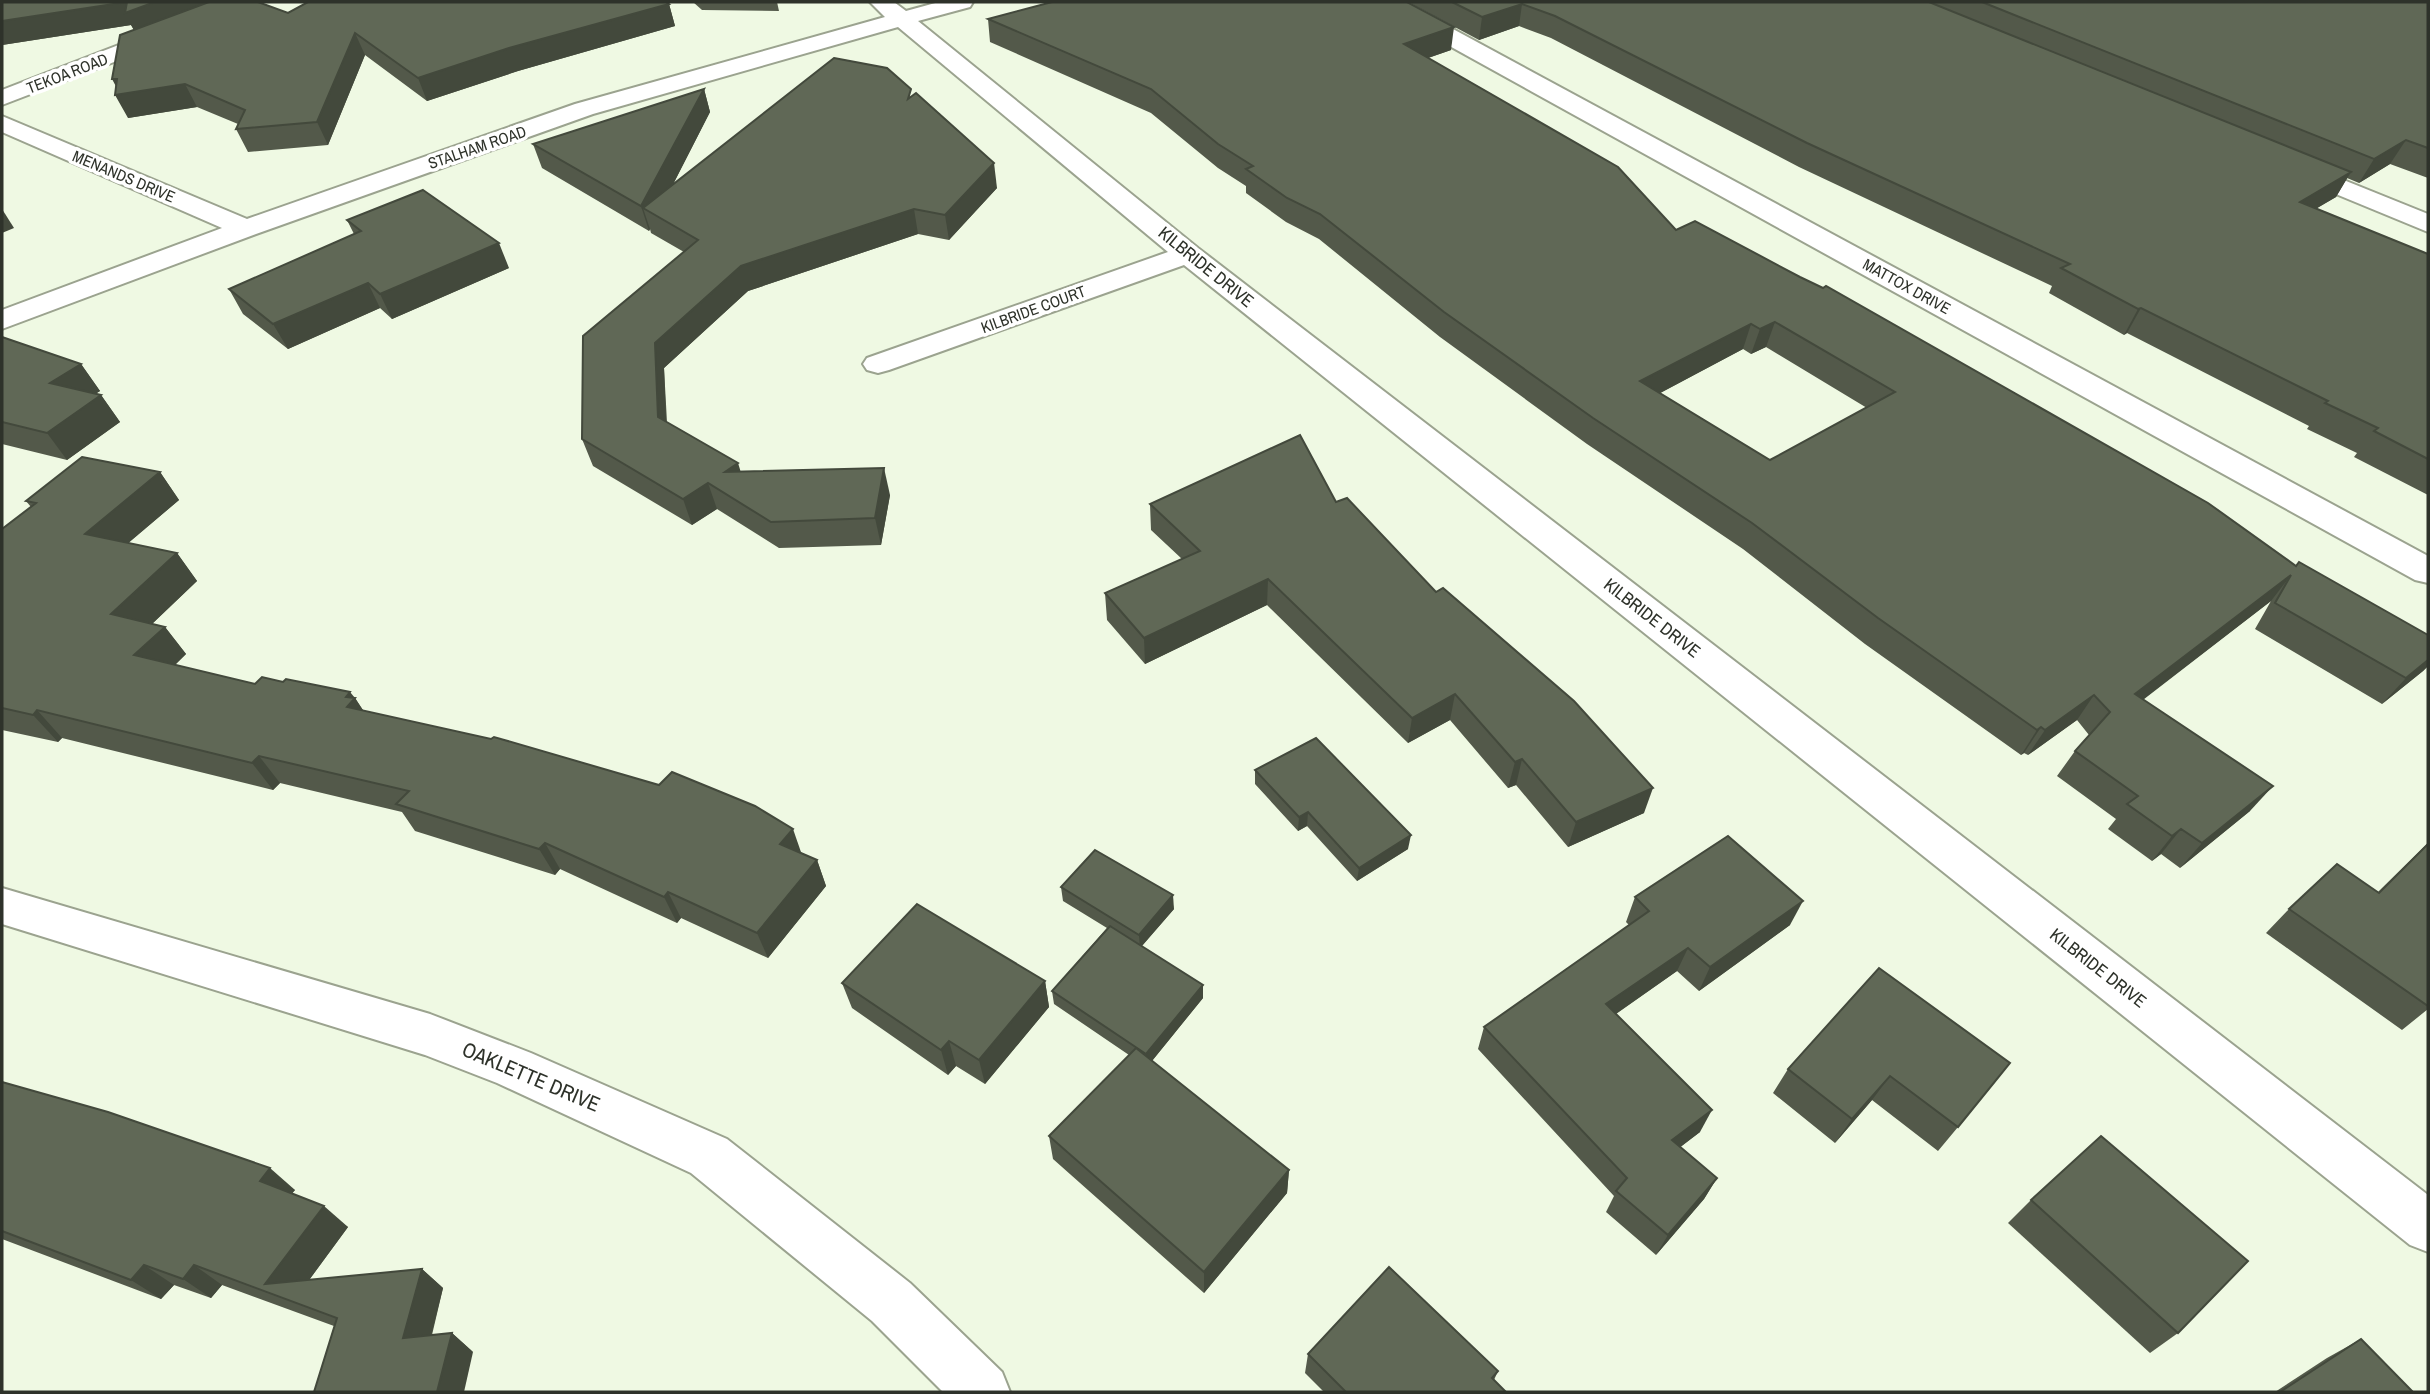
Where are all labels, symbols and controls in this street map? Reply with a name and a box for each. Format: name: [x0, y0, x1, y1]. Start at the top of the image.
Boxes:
street label: TEKOA ROAD: [23, 47, 111, 99]
street label: STALHAM ROAD: [425, 120, 529, 174]
street label: MENANDS DRIVE: [69, 145, 179, 207]
street label: KILBRIDE DRIVE: [1153, 220, 1259, 313]
street label: MATTOX DRIVE: [1859, 253, 1955, 319]
street label: KILBRIDE COURT: [978, 280, 1088, 338]
street label: KILBRIDE DRIVE: [1599, 572, 1706, 663]
street label: KILBRIDE DRIVE: [2045, 922, 2152, 1013]
street label: OAKLETTE DRIVE: [458, 1034, 605, 1119]

